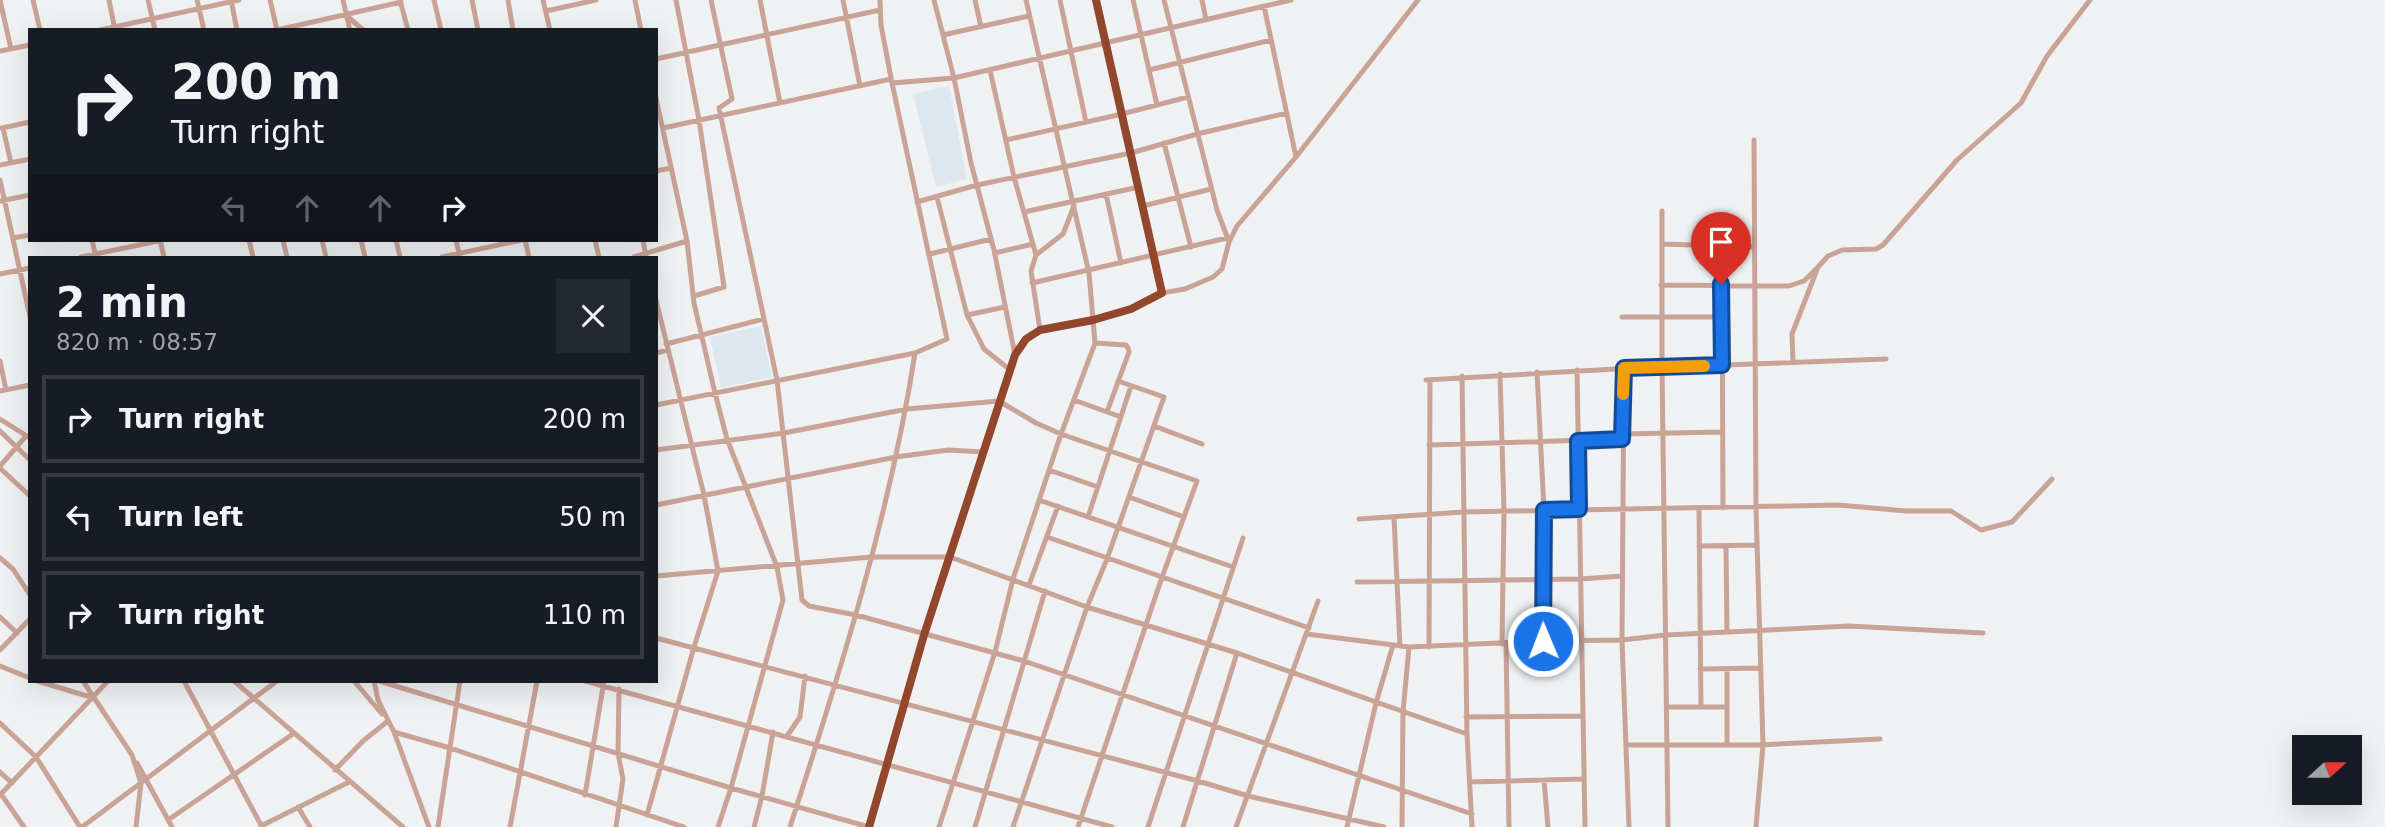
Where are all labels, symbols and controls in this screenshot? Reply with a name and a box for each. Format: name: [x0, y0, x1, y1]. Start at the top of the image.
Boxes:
text: 200 m: [171, 54, 341, 111]
icon: right: [56, 56, 147, 147]
text: Turn right: [171, 113, 324, 151]
icon: left: [215, 189, 253, 227]
icon: ahead: [288, 189, 326, 227]
icon: ahead: [361, 189, 399, 227]
icon: right: [434, 189, 472, 227]
pin: [1691, 212, 1751, 284]
icon: arrive: [1702, 223, 1740, 261]
text: 2 min: [56, 278, 188, 327]
button: close: [556, 279, 630, 353]
text: 820 m · 08:57: [56, 329, 218, 355]
icon: right: [60, 400, 98, 438]
text: Turn right: [119, 404, 264, 434]
text: 200 m: [543, 404, 626, 434]
icon: left: [60, 498, 98, 536]
text: Turn left: [119, 502, 243, 532]
text: 50 m: [559, 502, 626, 532]
icon: right: [60, 596, 98, 634]
text: Turn right: [119, 600, 264, 630]
text: 110 m: [543, 600, 626, 630]
position arrow: [1506, 604, 1580, 678]
north arrow: [2292, 735, 2362, 805]
map controls: [2292, 735, 2362, 805]

